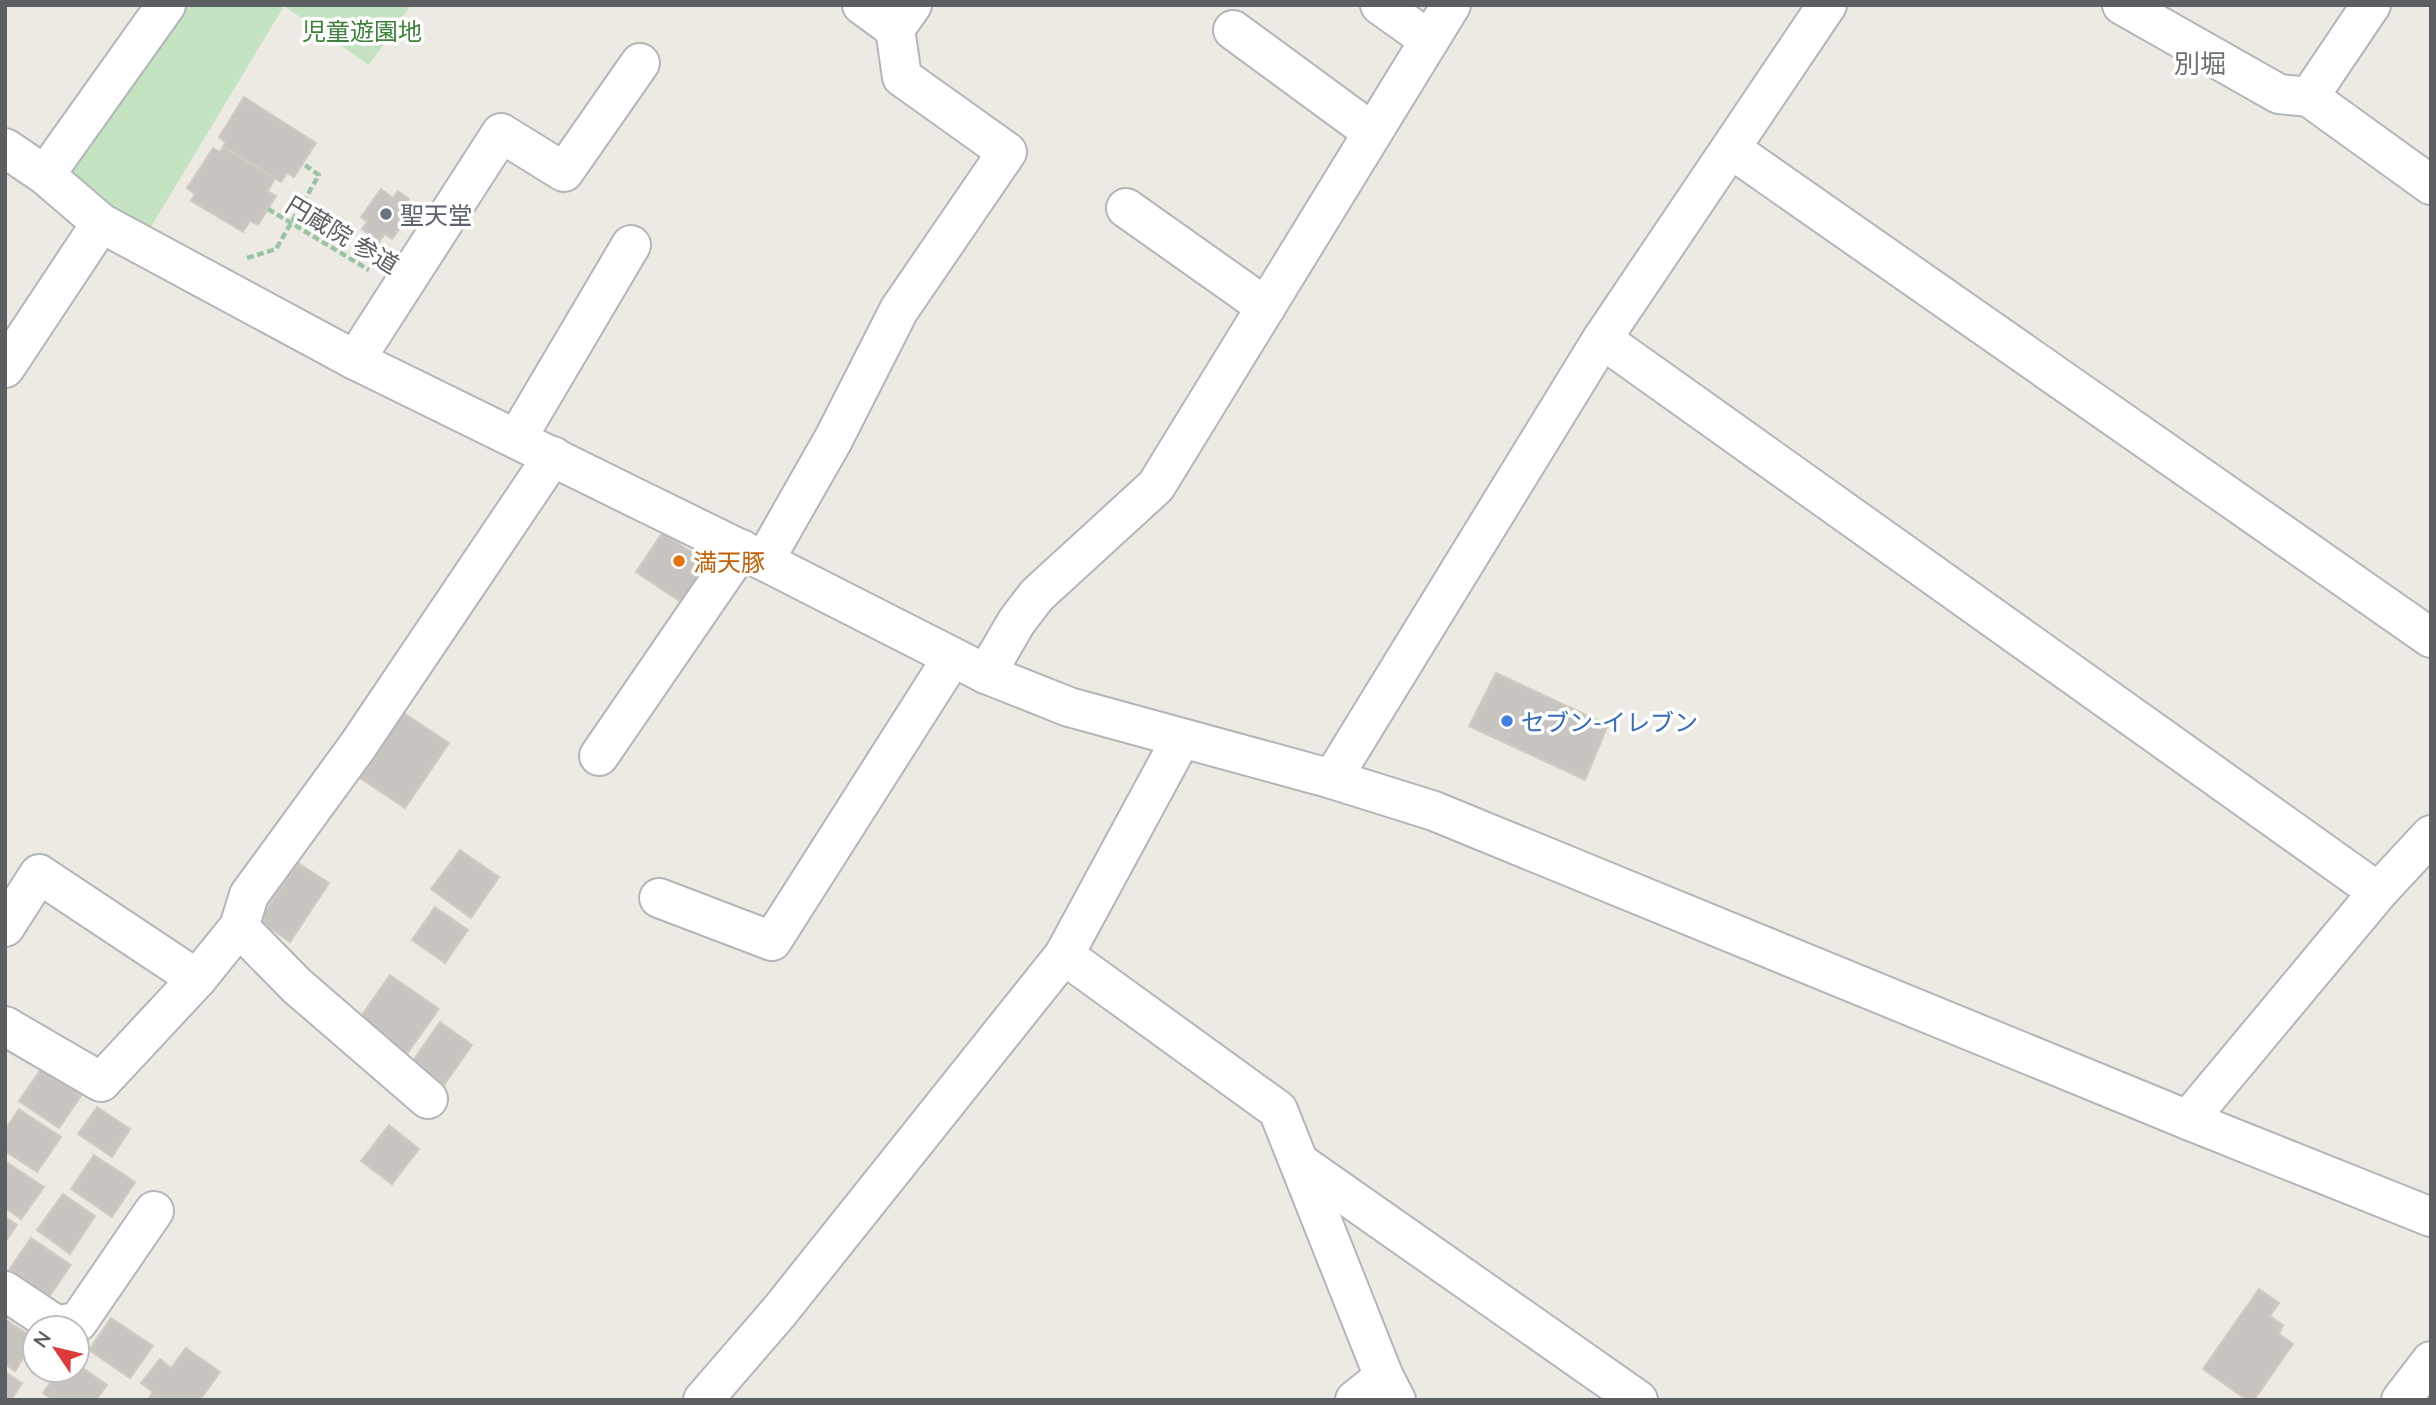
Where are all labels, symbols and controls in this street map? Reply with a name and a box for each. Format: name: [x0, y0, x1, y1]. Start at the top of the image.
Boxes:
park label: 児童遊園地: [302, 16, 422, 45]
district label: 別堀: [2174, 47, 2226, 79]
street label: 円蔵院 参道: [281, 189, 405, 279]
place label: 聖天堂: [400, 200, 472, 229]
marker: 聖天堂: [378, 206, 394, 222]
place label: 満天豚: [693, 547, 765, 576]
marker: 満天豚: [671, 553, 687, 569]
place label: セブン-イレブン: [1521, 707, 1698, 736]
marker: セブン-イレブン: [1499, 713, 1515, 729]
north arrow: [21, 1314, 91, 1384]
text: N: [28, 1326, 55, 1352]

